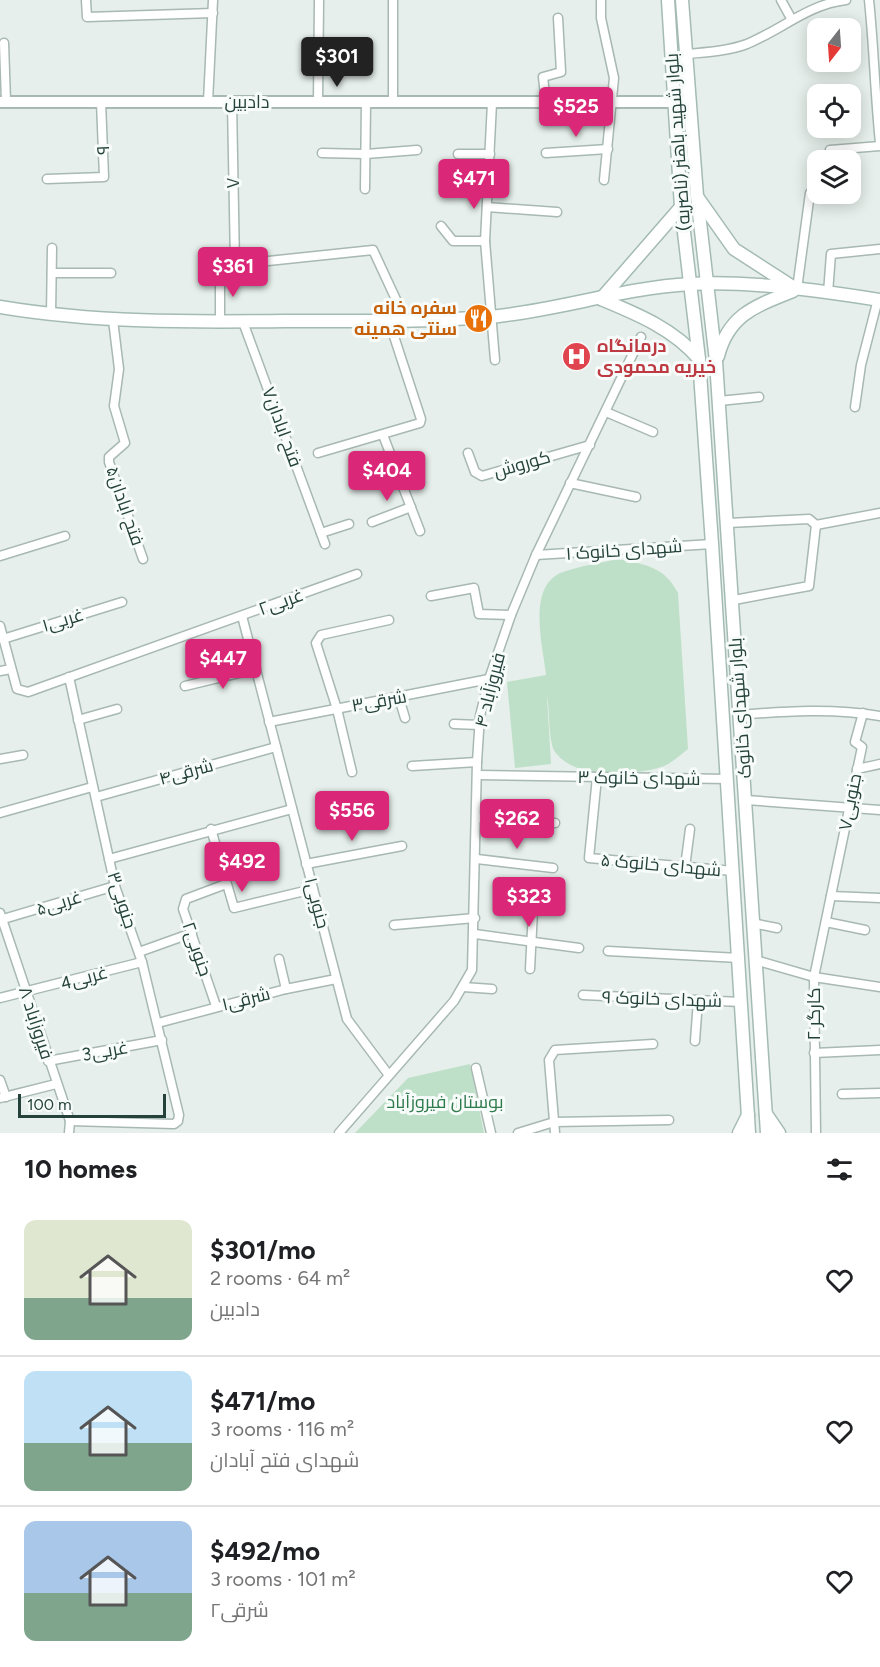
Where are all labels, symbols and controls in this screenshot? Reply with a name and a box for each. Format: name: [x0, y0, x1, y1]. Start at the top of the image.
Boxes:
north arrow: [807, 18, 861, 72]
map controls: [807, 18, 861, 204]
pin: $301: [301, 37, 373, 88]
text: $301: [315, 44, 359, 68]
street label: بلوار شهید باهنر (ناصریه): [661, 52, 695, 232]
button: locate: [807, 84, 861, 138]
pin: $525: [540, 87, 612, 138]
street label: دادبین: [225, 91, 269, 113]
text: $525: [553, 94, 599, 118]
street label: ۹: [92, 145, 114, 155]
button: layers: [807, 150, 861, 204]
pin: $471: [438, 159, 510, 210]
text: $471: [452, 166, 496, 190]
street label: ۷: [222, 177, 244, 189]
pin: $361: [197, 247, 269, 298]
text: $361: [212, 254, 254, 278]
place label: سفره خانه سنتی همینه: [354, 297, 457, 340]
restaurant icon: سفره خانه سنتی همینه: [462, 302, 494, 334]
place label: درمانگاه خیریه محمودی: [597, 335, 716, 378]
hospital icon: درمانگاه خیریه محمودی: [560, 340, 592, 372]
street label: فتح ابادان۷: [256, 384, 307, 470]
street label: کوروش: [491, 445, 553, 483]
pin: $404: [351, 451, 423, 502]
text: $404: [362, 458, 412, 482]
street label: فتح ابادان۵: [100, 464, 149, 549]
street label: شهدای خانوک ۱: [565, 535, 683, 565]
street label: غربی۲: [255, 584, 307, 620]
street label: غربی۱: [40, 603, 86, 637]
street label: بلوار شهدای خانوک: [724, 637, 756, 779]
pin: $447: [187, 639, 259, 690]
text: $447: [199, 646, 247, 670]
street label: فیروزآباد ۴: [470, 650, 510, 730]
street label: شرقی۳: [350, 685, 408, 717]
street label: شرقی۴: [156, 754, 216, 790]
street label: شهدای خانوک ۳: [577, 766, 701, 790]
street label: جنوبی۷: [834, 772, 866, 832]
pin: $556: [316, 791, 388, 842]
text: $556: [329, 798, 375, 822]
pin: $262: [481, 799, 553, 850]
text: $262: [494, 806, 540, 830]
pin: $492: [206, 842, 278, 893]
text: $492: [219, 849, 265, 873]
street label: شهدای خانوک ۵: [600, 849, 722, 881]
street label: جنوبی۳: [102, 869, 142, 931]
street label: جنوبی۱: [300, 875, 334, 931]
pin: $323: [493, 877, 565, 928]
text: $323: [507, 884, 551, 908]
street label: غربی۵: [33, 886, 85, 920]
street label: جنوبی۲: [177, 919, 217, 979]
street label: غربی4: [58, 961, 110, 995]
street label: شرقی۱: [220, 982, 272, 1016]
street label: فیروزآباد ۸: [14, 984, 58, 1062]
street label: شهدای خانوک ۹: [602, 986, 722, 1012]
street label: کارگر ۲: [803, 988, 825, 1040]
street label: غربی3: [80, 1036, 130, 1066]
scale bar: [18, 1091, 166, 1118]
park label: بوستان فیروزآباد: [387, 1091, 503, 1113]
text: 100 m: [27, 1095, 72, 1114]
text: 10 homes: [24, 1153, 137, 1185]
icon: filters: [823, 1153, 856, 1186]
text: $301/mo: [210, 1234, 316, 1266]
icon: home: [72, 1244, 144, 1316]
icon: heart: [823, 1264, 856, 1297]
text: 2 rooms · 64 m²: [210, 1266, 350, 1290]
text: دادبین: [210, 1297, 260, 1321]
text: $471/mo: [210, 1385, 315, 1417]
icon: home: [72, 1395, 144, 1467]
icon: heart: [823, 1415, 856, 1448]
text: 3 rooms · 116 m²: [210, 1417, 354, 1441]
text: شهدای فتح آبادان: [210, 1448, 359, 1472]
text: $492/mo: [210, 1535, 320, 1567]
icon: home: [72, 1545, 144, 1617]
icon: heart: [823, 1565, 856, 1598]
text: 3 rooms · 101 m²: [210, 1567, 356, 1591]
text: شرقی۲: [210, 1598, 269, 1622]

